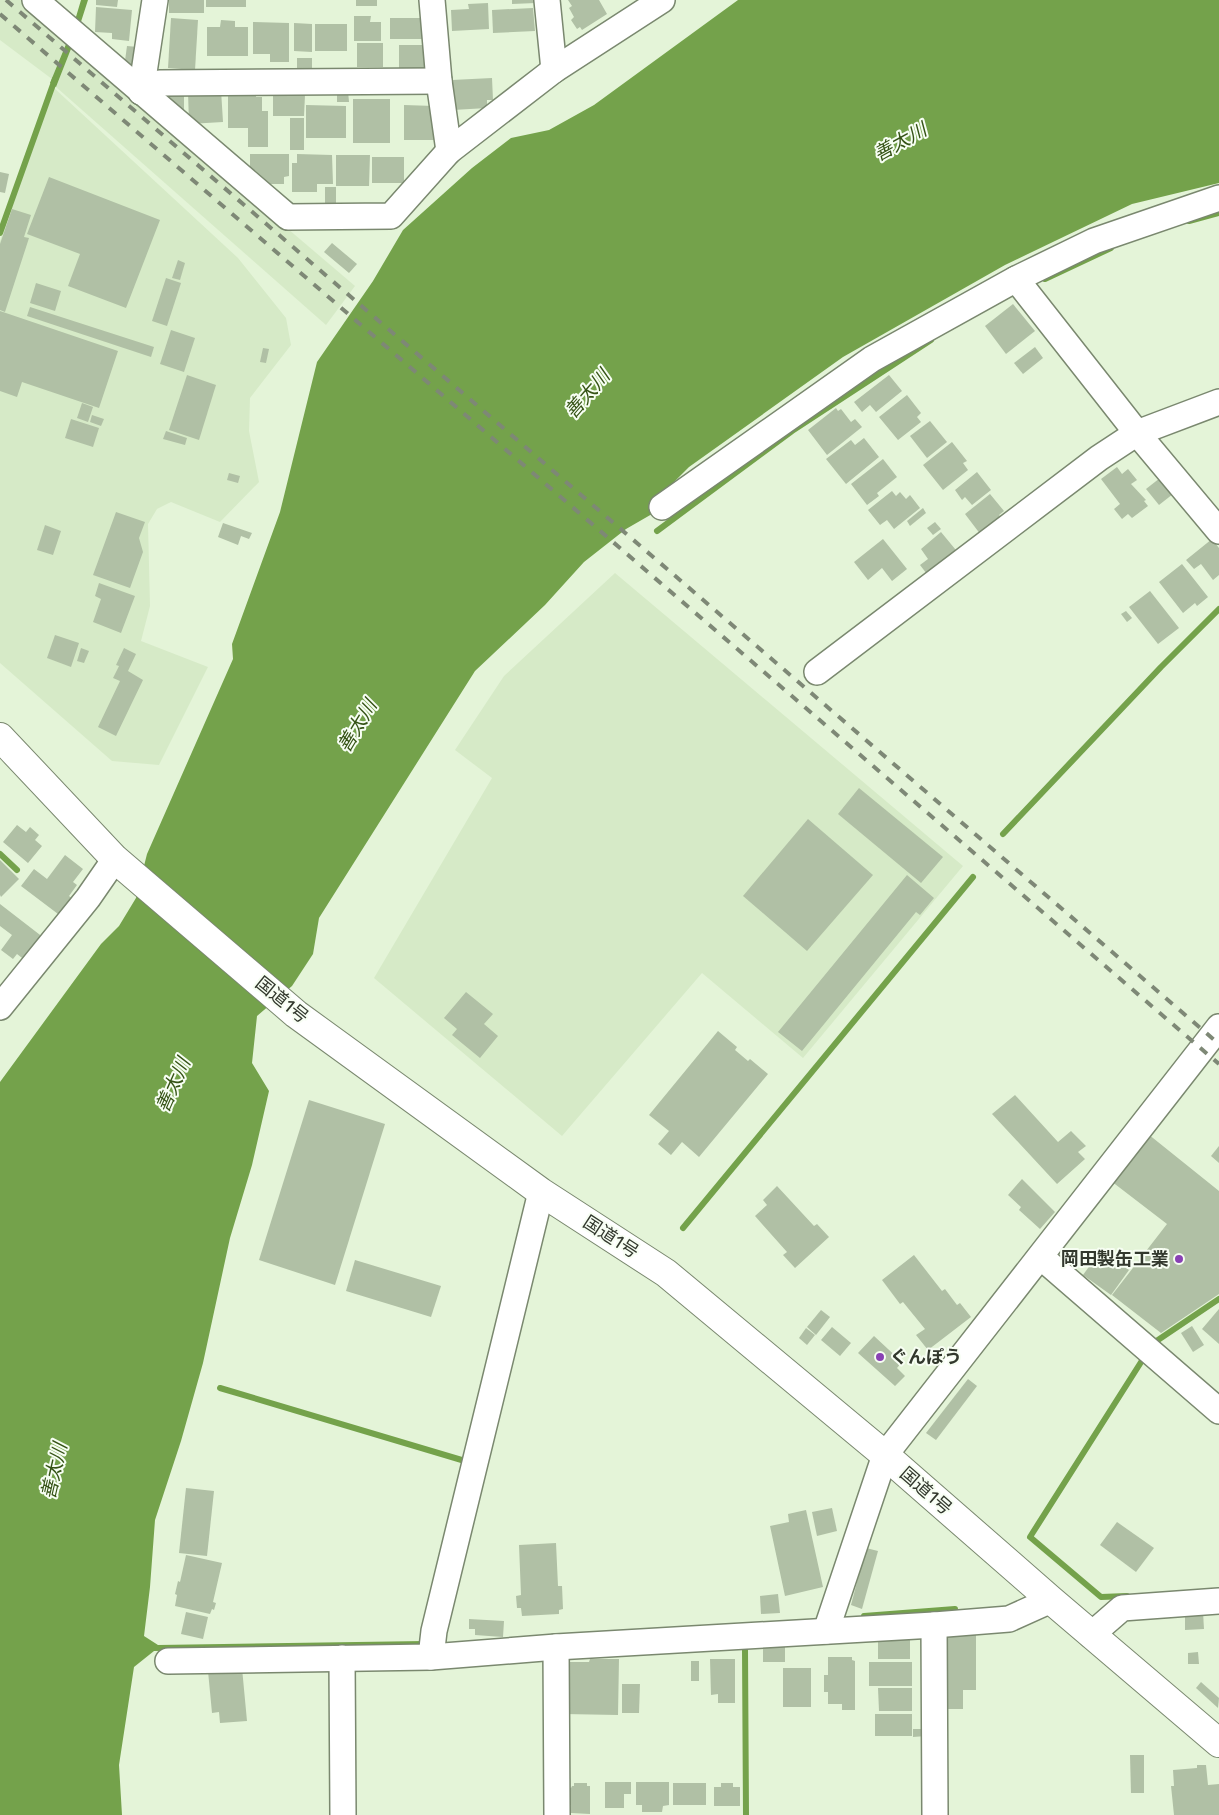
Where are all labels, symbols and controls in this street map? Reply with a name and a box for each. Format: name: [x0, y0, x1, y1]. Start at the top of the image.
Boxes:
water label: 善太川: [869, 117, 932, 166]
water label: 善太川: [560, 363, 616, 423]
water label: 善太川: [332, 694, 383, 756]
street label: 国道1号: [251, 972, 313, 1028]
water label: 善太川: [151, 1052, 196, 1116]
street label: 国道1号: [579, 1211, 643, 1263]
place label: 岡田製缶工業: [1061, 1248, 1169, 1270]
marker: 岡田製缶工業: [1173, 1253, 1185, 1265]
place label: ぐんぽう: [890, 1346, 962, 1368]
marker: ぐんぽう: [874, 1351, 886, 1363]
water label: 善太川: [36, 1439, 72, 1501]
street label: 国道1号: [895, 1462, 957, 1520]

